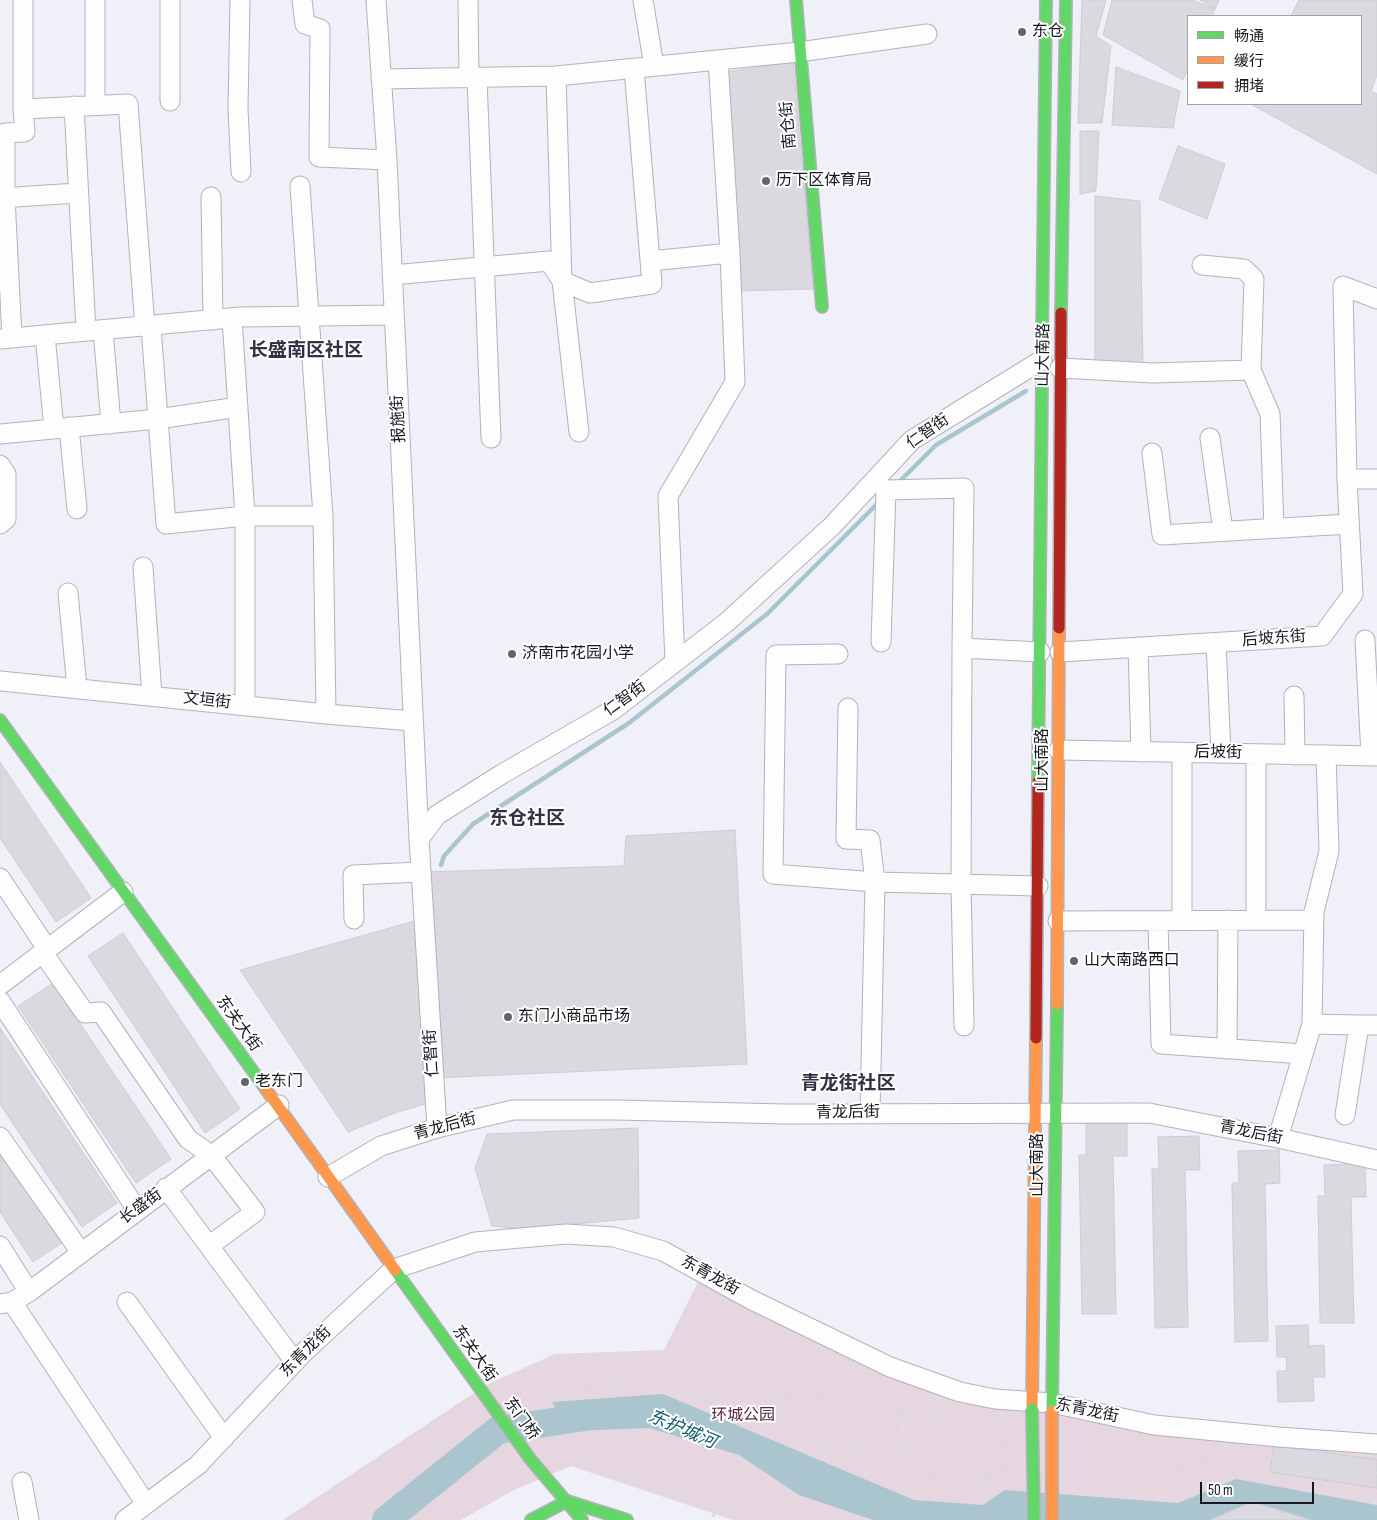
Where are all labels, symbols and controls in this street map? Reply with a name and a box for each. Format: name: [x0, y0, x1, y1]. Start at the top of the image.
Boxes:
legend: [1187, 15, 1362, 105]
place label: 东仓: [1032, 22, 1064, 42]
marker: 东仓: [1016, 26, 1028, 38]
text: 畅通: [1234, 27, 1264, 46]
text: 缓行: [1234, 52, 1264, 71]
text: 拥堵: [1234, 77, 1264, 96]
street label: 南仓街: [777, 100, 801, 150]
place label: 历下区体育局: [776, 171, 872, 191]
marker: 历下区体育局: [760, 175, 772, 187]
street label: 山大南路: [1034, 323, 1054, 387]
district label: 长盛南区社区: [249, 340, 363, 362]
street label: 报施街: [388, 395, 410, 443]
street label: 仁智街: [903, 410, 953, 454]
street label: 后坡东街: [1241, 627, 1307, 651]
place label: 济南市花园小学: [522, 644, 634, 664]
marker: 济南市花园小学: [506, 648, 518, 660]
street label: 仁智街: [600, 677, 650, 721]
street label: 文垣街: [182, 689, 232, 713]
street label: 山大南路: [1033, 728, 1053, 792]
street label: 后坡街: [1194, 743, 1242, 763]
district label: 东仓社区: [489, 808, 565, 830]
place label: 山大南路西口: [1084, 951, 1180, 971]
marker: 山大南路西口: [1068, 955, 1080, 967]
street label: 东关大街: [211, 992, 265, 1056]
place label: 东门小商品市场: [518, 1007, 630, 1027]
marker: 东门小商品市场: [502, 1011, 514, 1023]
street label: 仁智街: [421, 1028, 443, 1078]
place label: 老东门: [255, 1072, 303, 1092]
district label: 青龙街社区: [801, 1073, 895, 1095]
marker: 老东门: [239, 1076, 251, 1088]
street label: 青龙后街: [816, 1103, 880, 1123]
street label: 青龙后街: [412, 1109, 478, 1145]
street label: 青龙后街: [1218, 1117, 1284, 1149]
street label: 山大南路: [1028, 1133, 1048, 1197]
street label: 长盛街: [116, 1185, 166, 1229]
street label: 东青龙街: [677, 1252, 743, 1300]
street label: 东关大街: [448, 1322, 500, 1386]
street label: 东青龙街: [277, 1323, 335, 1381]
street label: 东门桥: [499, 1394, 543, 1444]
street label: 东青龙街: [1054, 1395, 1120, 1427]
water label: 东护城河: [645, 1406, 719, 1454]
park label: 环城公园: [711, 1406, 775, 1426]
scale bar: [1202, 1472, 1316, 1504]
text: 50 m: [1208, 1481, 1233, 1500]

